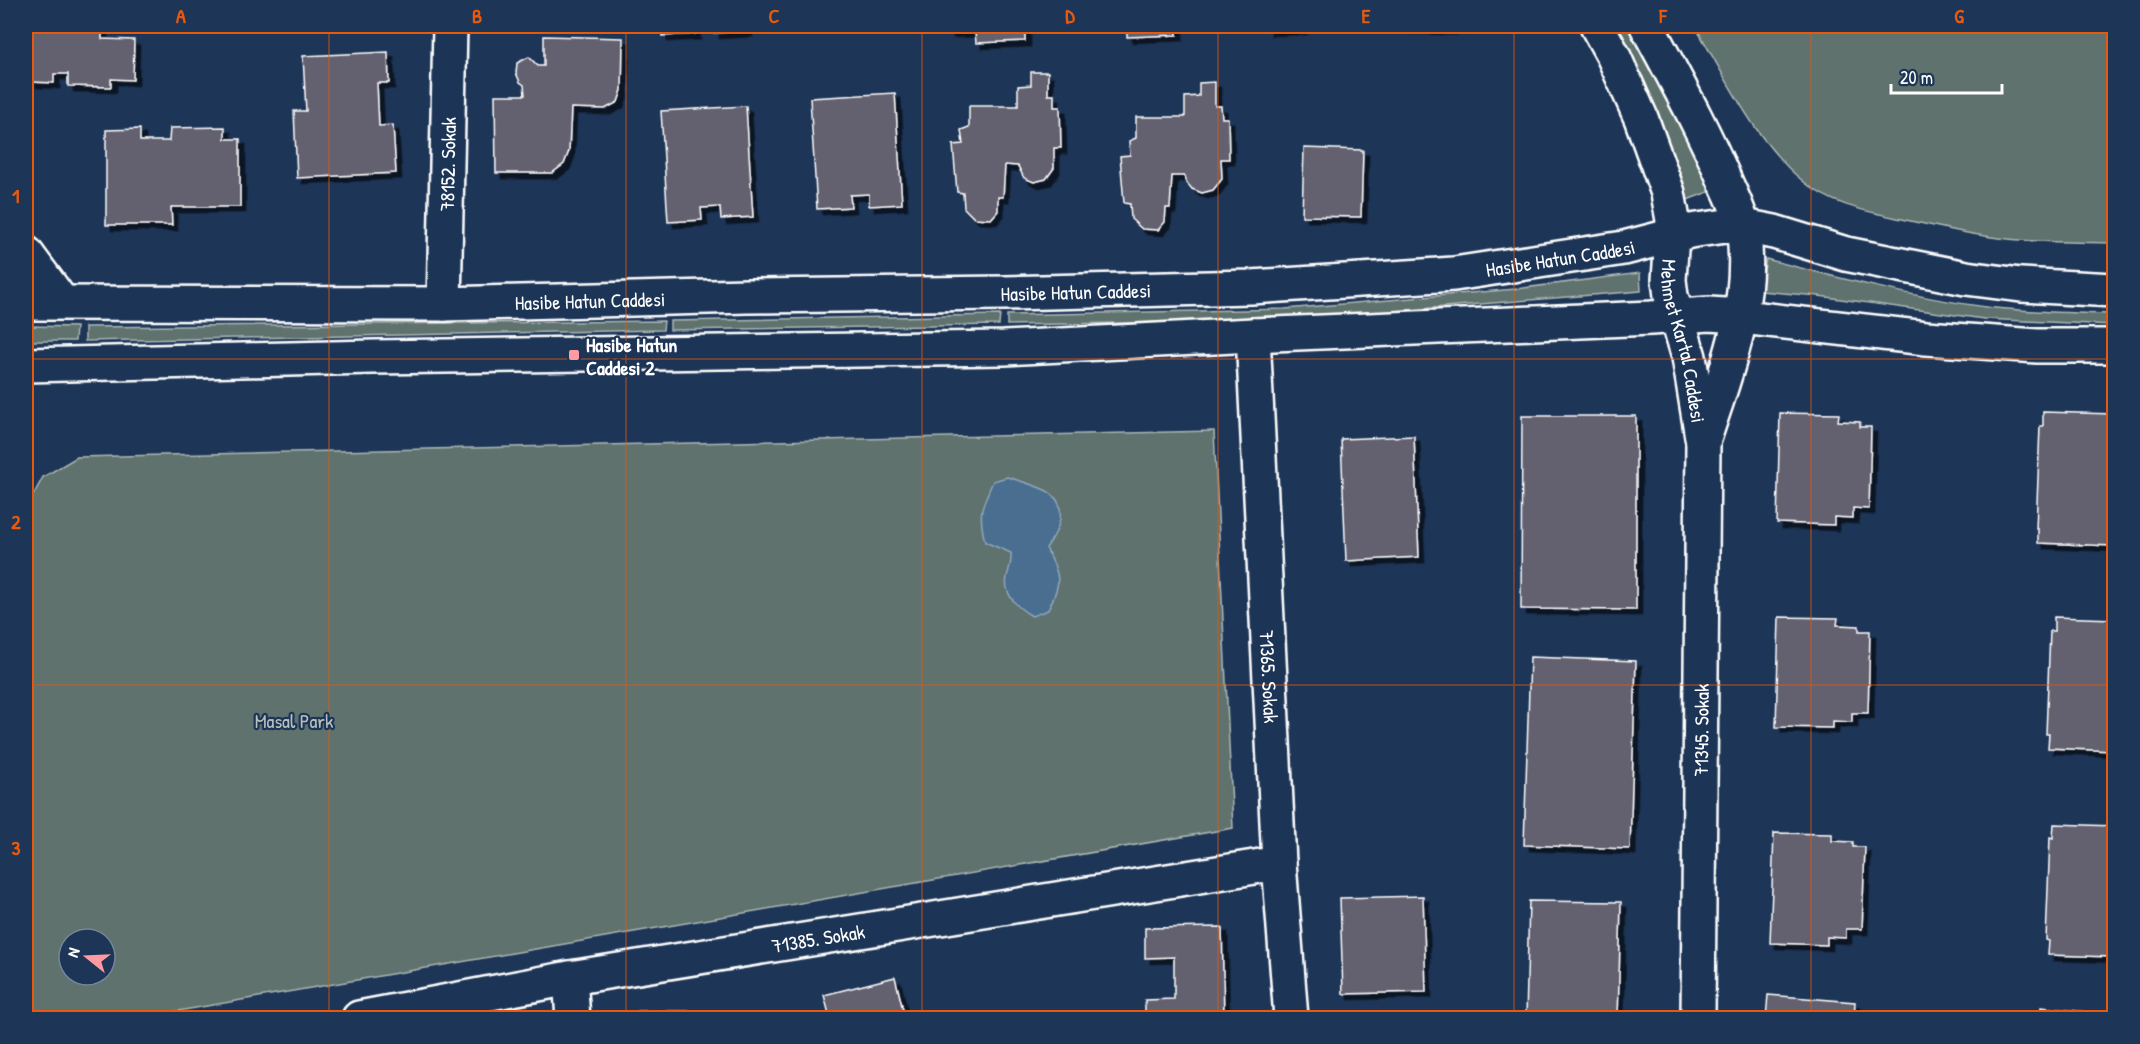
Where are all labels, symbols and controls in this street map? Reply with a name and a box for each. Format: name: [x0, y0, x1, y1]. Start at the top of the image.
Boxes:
text: A: [176, 2, 186, 29]
text: B: [472, 2, 482, 29]
text: C: [769, 2, 780, 29]
text: D: [1065, 2, 1075, 29]
text: E: [1362, 2, 1371, 29]
text: F: [1658, 2, 1668, 29]
text: G: [1954, 2, 1964, 29]
scale bar: [1891, 57, 2002, 95]
text: 20 m: [1900, 65, 1933, 90]
street label: 78152. Sokak: [433, 117, 462, 211]
text: 1: [12, 182, 20, 209]
street label: Hasibe Hatun Caddesi: [1484, 232, 1638, 282]
street label: Mehmet Kartal Caddesi: [1656, 258, 1713, 425]
street label: Hasibe Hatun Caddesi: [1000, 276, 1151, 307]
street label: Hasibe Hatun Caddesi: [514, 285, 666, 316]
place label: Hasibe Hatun Caddesi 2: [586, 331, 677, 381]
marker: Hasibe Hatun Caddesi 2: [567, 348, 581, 362]
text: 2: [11, 508, 21, 535]
street label: 71365. Sokak: [1254, 629, 1286, 724]
street label: 71345. Sokak: [1687, 684, 1714, 776]
park label: Masal Park: [255, 707, 333, 734]
text: 3: [12, 834, 21, 861]
street label: 71385. Sokak: [769, 917, 867, 959]
north arrow: [57, 927, 117, 987]
text: N: [61, 944, 85, 960]

